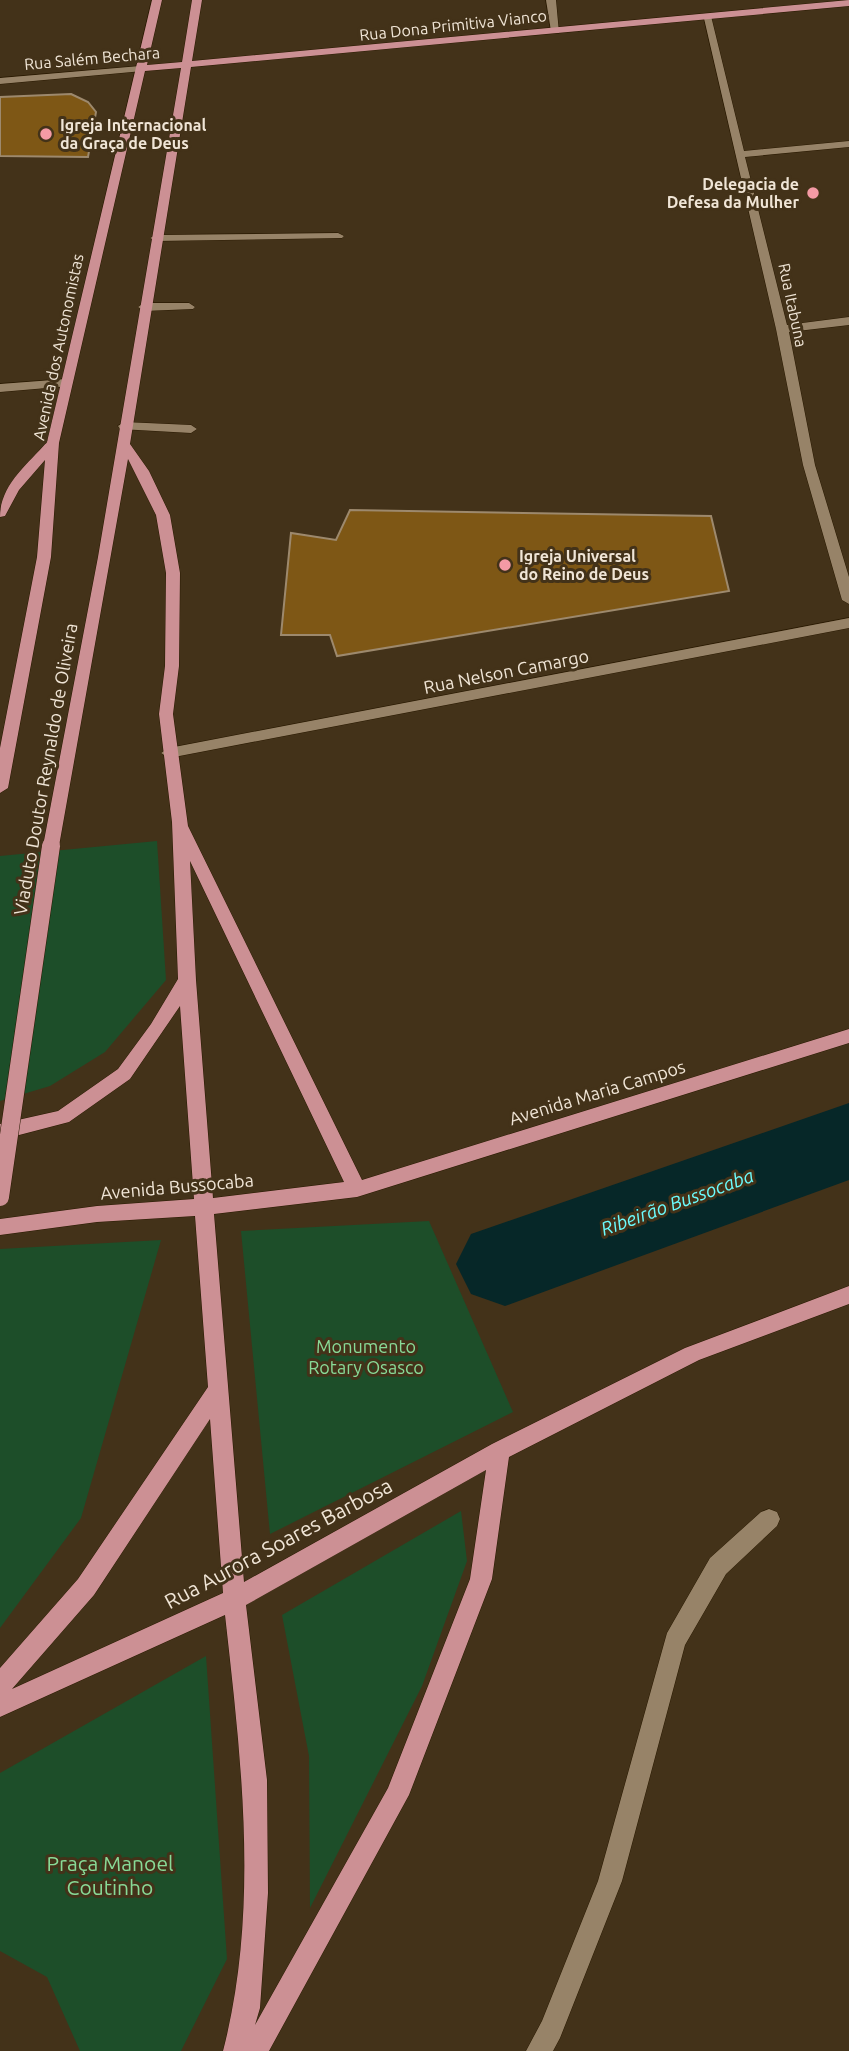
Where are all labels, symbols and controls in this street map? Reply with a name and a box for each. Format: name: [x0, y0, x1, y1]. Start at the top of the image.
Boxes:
street label: Rua Dona Primitiva Vianco: [358, 6, 548, 44]
street label: Rua Salém Bechara: [23, 43, 161, 73]
place label: Igreja Internacional da Graça de Deus: [60, 116, 206, 153]
marker: Igreja Internacional da Graça de Deus: [38, 126, 54, 142]
place label: Delegacia de Defesa da Mulher: [667, 175, 799, 211]
marker: Delegacia de Defesa da Mulher: [805, 185, 821, 201]
street label: Avenida dos Autonomistas: [29, 252, 87, 442]
street label: Rua Itabuna: [775, 261, 811, 349]
place label: Igreja Universal do Reino de Deus: [519, 547, 649, 583]
marker: Igreja Universal do Reino de Deus: [497, 557, 513, 573]
street label: Viaduto Doutor Reynaldo de Oliveira: [9, 621, 81, 917]
street label: Rua Nelson Camargo: [422, 645, 590, 697]
street label: Avenida Maria Campos: [507, 1056, 688, 1128]
water label: Ribeirão Bussocaba: [598, 1164, 756, 1240]
street label: Avenida Bussocaba: [99, 1169, 255, 1203]
park label: Monumento Rotary Osasco: [308, 1336, 424, 1377]
street label: Rua Aurora Soares Barbosa: [160, 1473, 396, 1613]
park label: Praça Manoel Coutinho: [46, 1851, 174, 1899]

